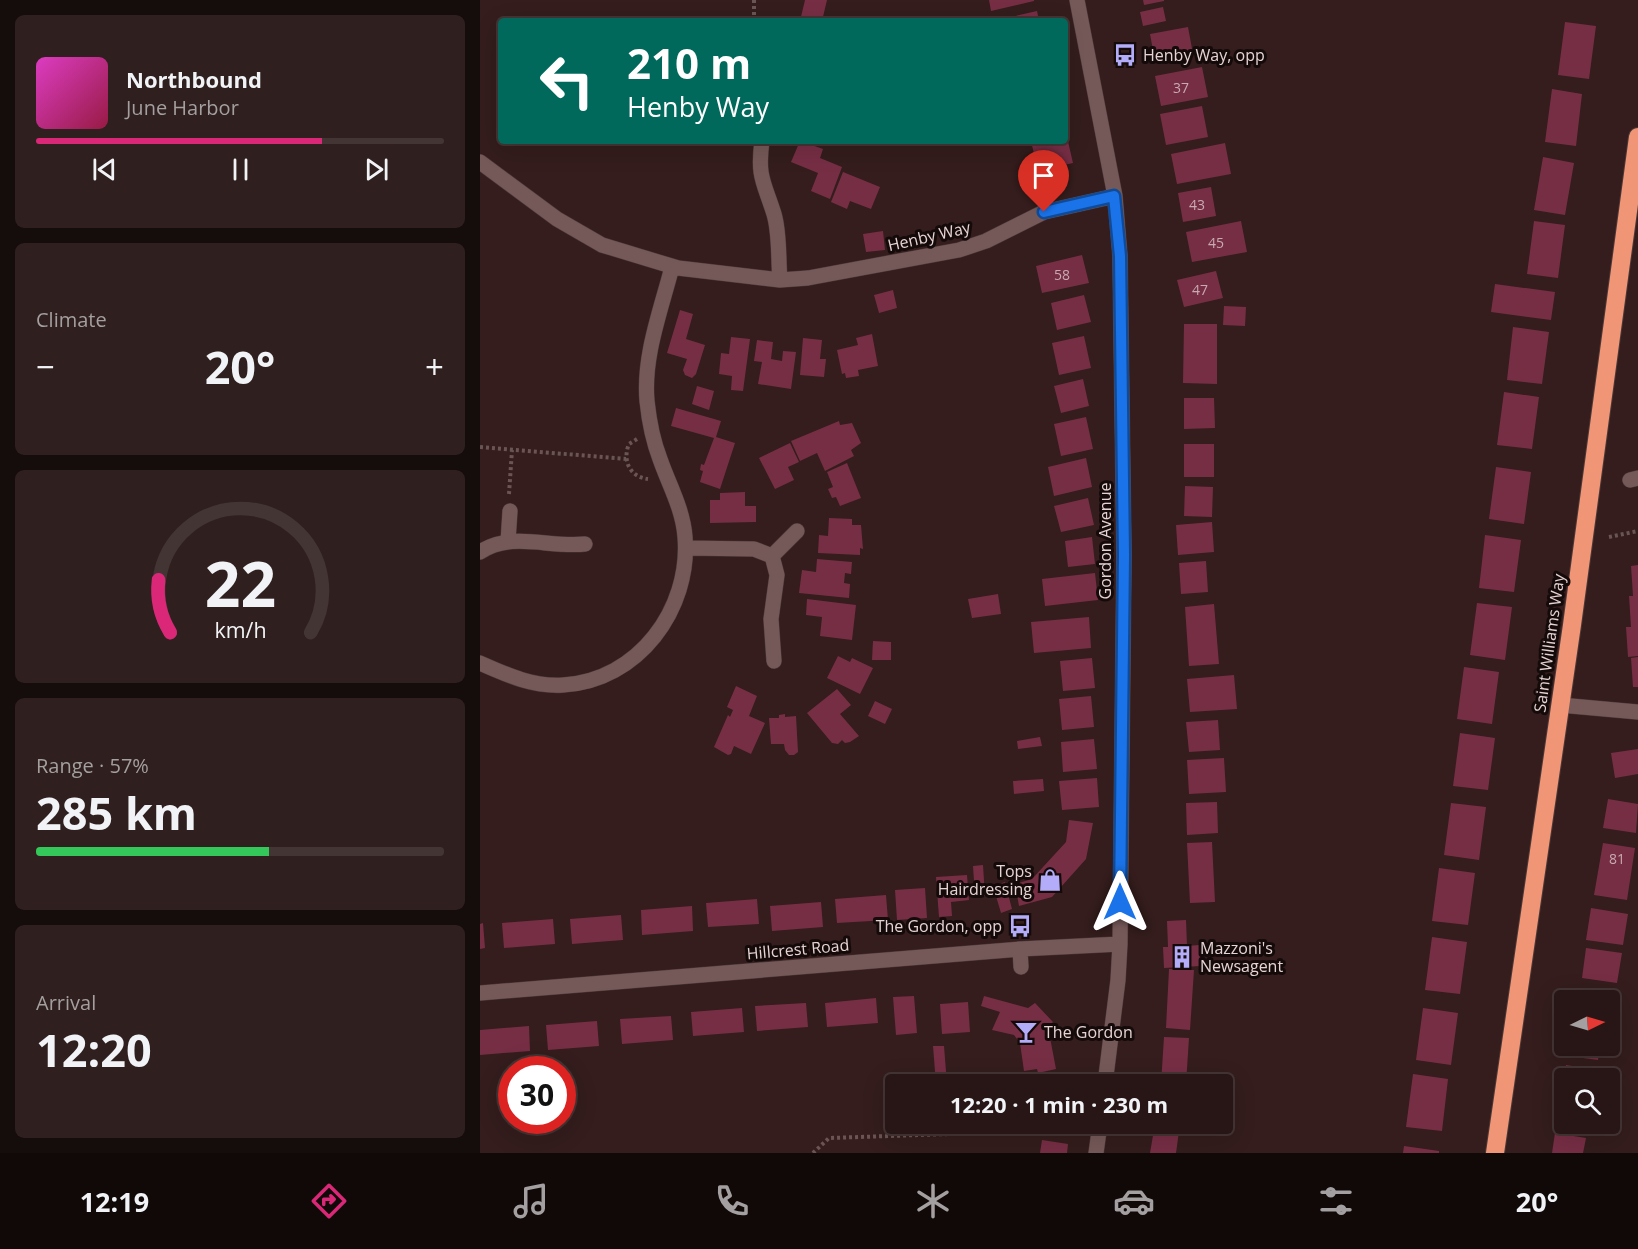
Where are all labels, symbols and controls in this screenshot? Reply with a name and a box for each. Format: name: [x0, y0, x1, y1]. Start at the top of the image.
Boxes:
text: 210 m: [627, 34, 751, 91]
icon: left: [528, 42, 606, 120]
bus stop icon: Henby Way, opp: [1112, 42, 1138, 68]
place label: Henby Way, opp: [1143, 44, 1265, 66]
text: Northbound: [126, 64, 262, 94]
house number: 37: [1173, 78, 1189, 97]
text: Henby Way: [627, 88, 769, 125]
text: June Harbor: [126, 94, 239, 121]
pin: [1018, 150, 1069, 212]
icon: previous: [88, 153, 121, 186]
icon: pause: [224, 153, 257, 186]
icon: next: [360, 153, 393, 186]
icon: arrive: [1027, 159, 1060, 192]
house number: 43: [1189, 195, 1205, 214]
street label: Henby Way: [885, 216, 973, 256]
house number: 45: [1208, 233, 1224, 252]
house number: 58: [1054, 265, 1070, 284]
house number: 47: [1192, 280, 1208, 299]
text: Climate: [36, 306, 107, 333]
text: 20°: [205, 336, 275, 397]
text: −: [36, 344, 55, 389]
text: +: [425, 344, 444, 389]
street label: Gordon Avenue: [1094, 483, 1116, 599]
text: 22: [204, 541, 276, 626]
street label: Saint Williams Way: [1528, 571, 1570, 714]
text: km/h: [214, 616, 266, 645]
text: Range · 57%: [36, 752, 149, 779]
text: 285 km: [36, 782, 197, 843]
house number: 81: [1609, 849, 1625, 868]
place label: Tops Hairdressing: [938, 860, 1032, 900]
shop icon: Tops Hairdressing: [1037, 867, 1063, 893]
position arrow: [1088, 870, 1152, 934]
bus stop icon: The Gordon, opp: [1007, 913, 1033, 939]
place label: The Gordon, opp: [876, 915, 1002, 937]
street label: Hillcrest Road: [746, 934, 850, 964]
place label: Mazzoni's Newsagent: [1200, 937, 1283, 977]
building icon: Mazzoni's Newsagent: [1169, 944, 1195, 970]
text: Arrival: [36, 989, 96, 1016]
north arrow: [1554, 990, 1620, 1056]
map controls: [1554, 990, 1620, 1134]
text: 12:20: [36, 1019, 152, 1080]
bar icon: The Gordon: [1013, 1019, 1039, 1045]
place label: The Gordon: [1044, 1021, 1133, 1043]
speed limit sign: 30: [498, 1056, 576, 1134]
button: search: [1554, 1068, 1620, 1134]
text: 12:20 · 1 min · 230 m: [950, 1089, 1168, 1119]
icon: directions: [308, 1180, 350, 1222]
icon: music: [510, 1180, 552, 1222]
icon: phone: [711, 1180, 753, 1222]
icon: climate: [912, 1180, 954, 1222]
icon: car: [1113, 1180, 1155, 1222]
icon: filters: [1315, 1180, 1357, 1222]
text: 12:19: [80, 1183, 149, 1220]
text: 20°: [1516, 1183, 1558, 1220]

